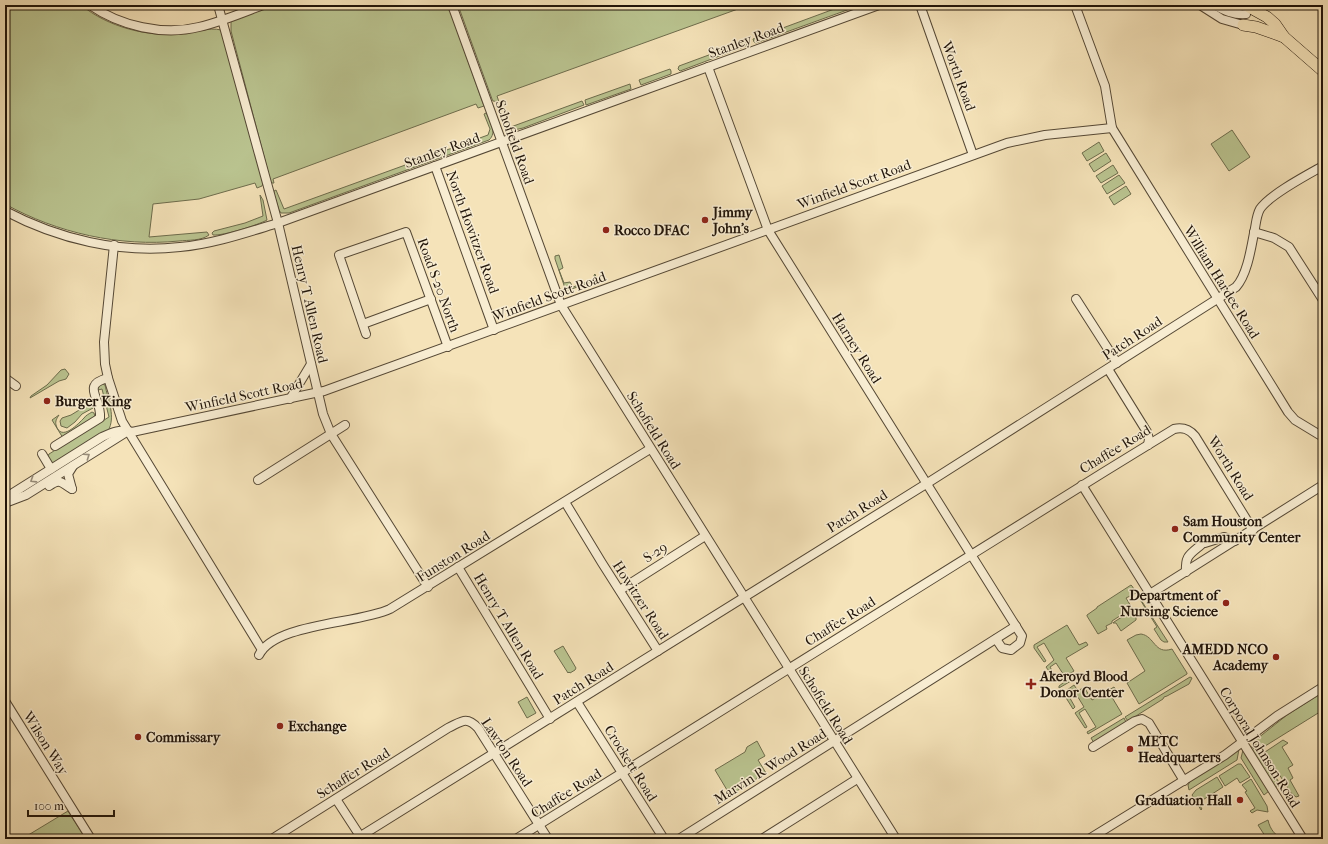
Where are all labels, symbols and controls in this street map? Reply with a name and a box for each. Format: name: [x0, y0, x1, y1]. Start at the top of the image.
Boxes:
street label: Stanley Road: [706, 19, 787, 62]
street label: Worth Road: [938, 38, 979, 114]
street label: Schofield Road: [491, 98, 538, 187]
street label: Stanley Road: [402, 129, 483, 172]
street label: Winfield Scott Road: [794, 156, 914, 213]
street label: North Howitzer Road: [442, 168, 503, 296]
place label: Jimmy John's: [711, 204, 754, 237]
marker: Jimmy John's: [700, 215, 710, 225]
place label: Rocco DFAC: [614, 222, 690, 239]
street label: William Hardee Road: [1179, 222, 1263, 342]
marker: Rocco DFAC: [601, 225, 611, 235]
street label: Road S-20 North: [414, 236, 464, 335]
street label: Henry T Allen Road: [288, 243, 331, 365]
street label: Winfield Scott Road: [489, 268, 609, 325]
street label: Harney Road: [828, 310, 885, 387]
street label: Patch Road: [1099, 313, 1166, 364]
street label: Winfield Scott Road: [183, 375, 305, 416]
street label: Schofield Road: [623, 388, 684, 473]
place label: Burger King: [55, 393, 132, 410]
marker: Burger King: [42, 396, 52, 406]
street label: Chaffee Road: [1077, 421, 1154, 477]
street label: Worth Road: [1204, 432, 1257, 504]
one-way arrow: [83, 454, 90, 461]
one-way arrow: [30, 475, 37, 483]
street label: Patch Road: [824, 486, 891, 537]
place label: Sam Houston Community Center: [1183, 513, 1301, 546]
marker: Sam Houston Community Center: [1170, 524, 1180, 534]
street label: Funston Road: [414, 527, 493, 586]
street label: S-29: [640, 538, 671, 566]
street label: Howitzer Road: [609, 558, 673, 643]
street label: Henry T Allen Road: [470, 570, 547, 683]
place label: Department of Nursing Science: [1120, 587, 1221, 620]
street label: Chaffee Road: [802, 593, 879, 650]
marker: Department of Nursing Science: [1221, 598, 1231, 608]
place label: AMEDD NCO Academy: [1181, 641, 1270, 674]
marker: AMEDD NCO Academy: [1271, 652, 1281, 662]
street label: Patch Road: [550, 658, 617, 709]
street label: Schofield Road: [795, 663, 856, 748]
place label: Akeroyd Blood Donor Center: [1039, 668, 1129, 701]
marker: Akeroyd Blood Donor Center: [1025, 678, 1037, 690]
street label: Corporal Johnson Road: [1216, 684, 1304, 811]
street label: Wilson Way: [19, 708, 72, 779]
street label: Lawton Road: [477, 715, 536, 790]
place label: Exchange: [288, 718, 347, 735]
marker: Exchange: [275, 721, 285, 731]
street label: Crockett Road: [600, 722, 661, 805]
street label: Marvin R Wood Road: [711, 725, 830, 808]
place label: Commissary: [146, 729, 222, 746]
marker: Commissary: [133, 732, 143, 742]
place label: METC Headquarters: [1137, 733, 1221, 766]
street label: Schaffer Road: [314, 744, 393, 803]
marker: METC Headquarters: [1125, 744, 1135, 754]
street label: Chaffee Road: [528, 765, 605, 822]
scale bar: [28, 792, 114, 818]
place label: Graduation Hall: [1135, 792, 1232, 809]
marker: Graduation Hall: [1235, 795, 1245, 805]
text: 100 m: [34, 799, 64, 813]

